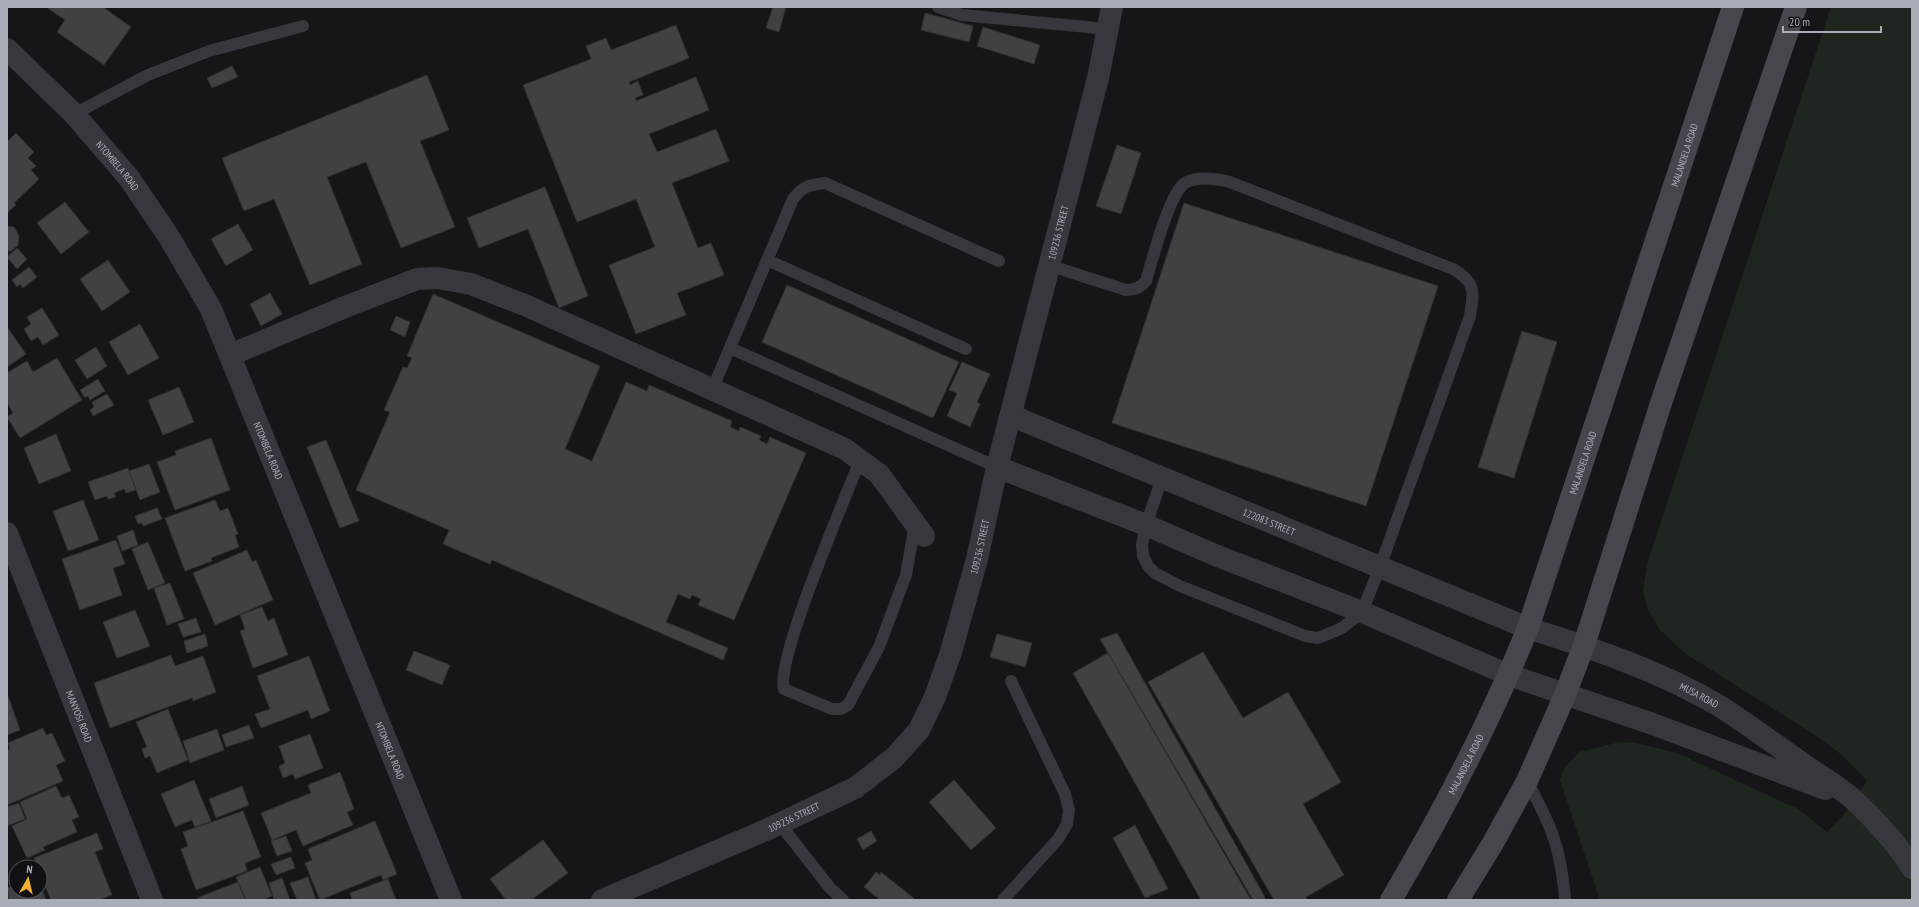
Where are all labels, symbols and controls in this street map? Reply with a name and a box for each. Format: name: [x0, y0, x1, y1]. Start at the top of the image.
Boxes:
scale bar: [1783, 8, 1881, 34]
text: 20 m: [1789, 14, 1810, 29]
street label: MALANDELA ROAD: [1668, 122, 1701, 188]
street label: NTOMBELA ROAD: [93, 138, 142, 193]
street label: 109236 STREET: [1045, 203, 1072, 261]
street label: NTOMBELA ROAD: [250, 420, 285, 481]
street label: MALANDELA ROAD: [1567, 430, 1600, 496]
street label: 122083 STREET: [1241, 505, 1298, 539]
street label: 109236 STREET: [967, 518, 993, 576]
street label: MUSA ROAD: [1677, 680, 1721, 711]
street label: MANYOSI ROAD: [63, 689, 95, 744]
street label: NTOMBELA ROAD: [372, 720, 407, 781]
street label: MALANDELA ROAD: [1445, 732, 1487, 797]
street label: 109236 STREET: [766, 799, 822, 835]
north arrow: [8, 859, 48, 899]
text: N: [25, 862, 33, 876]

